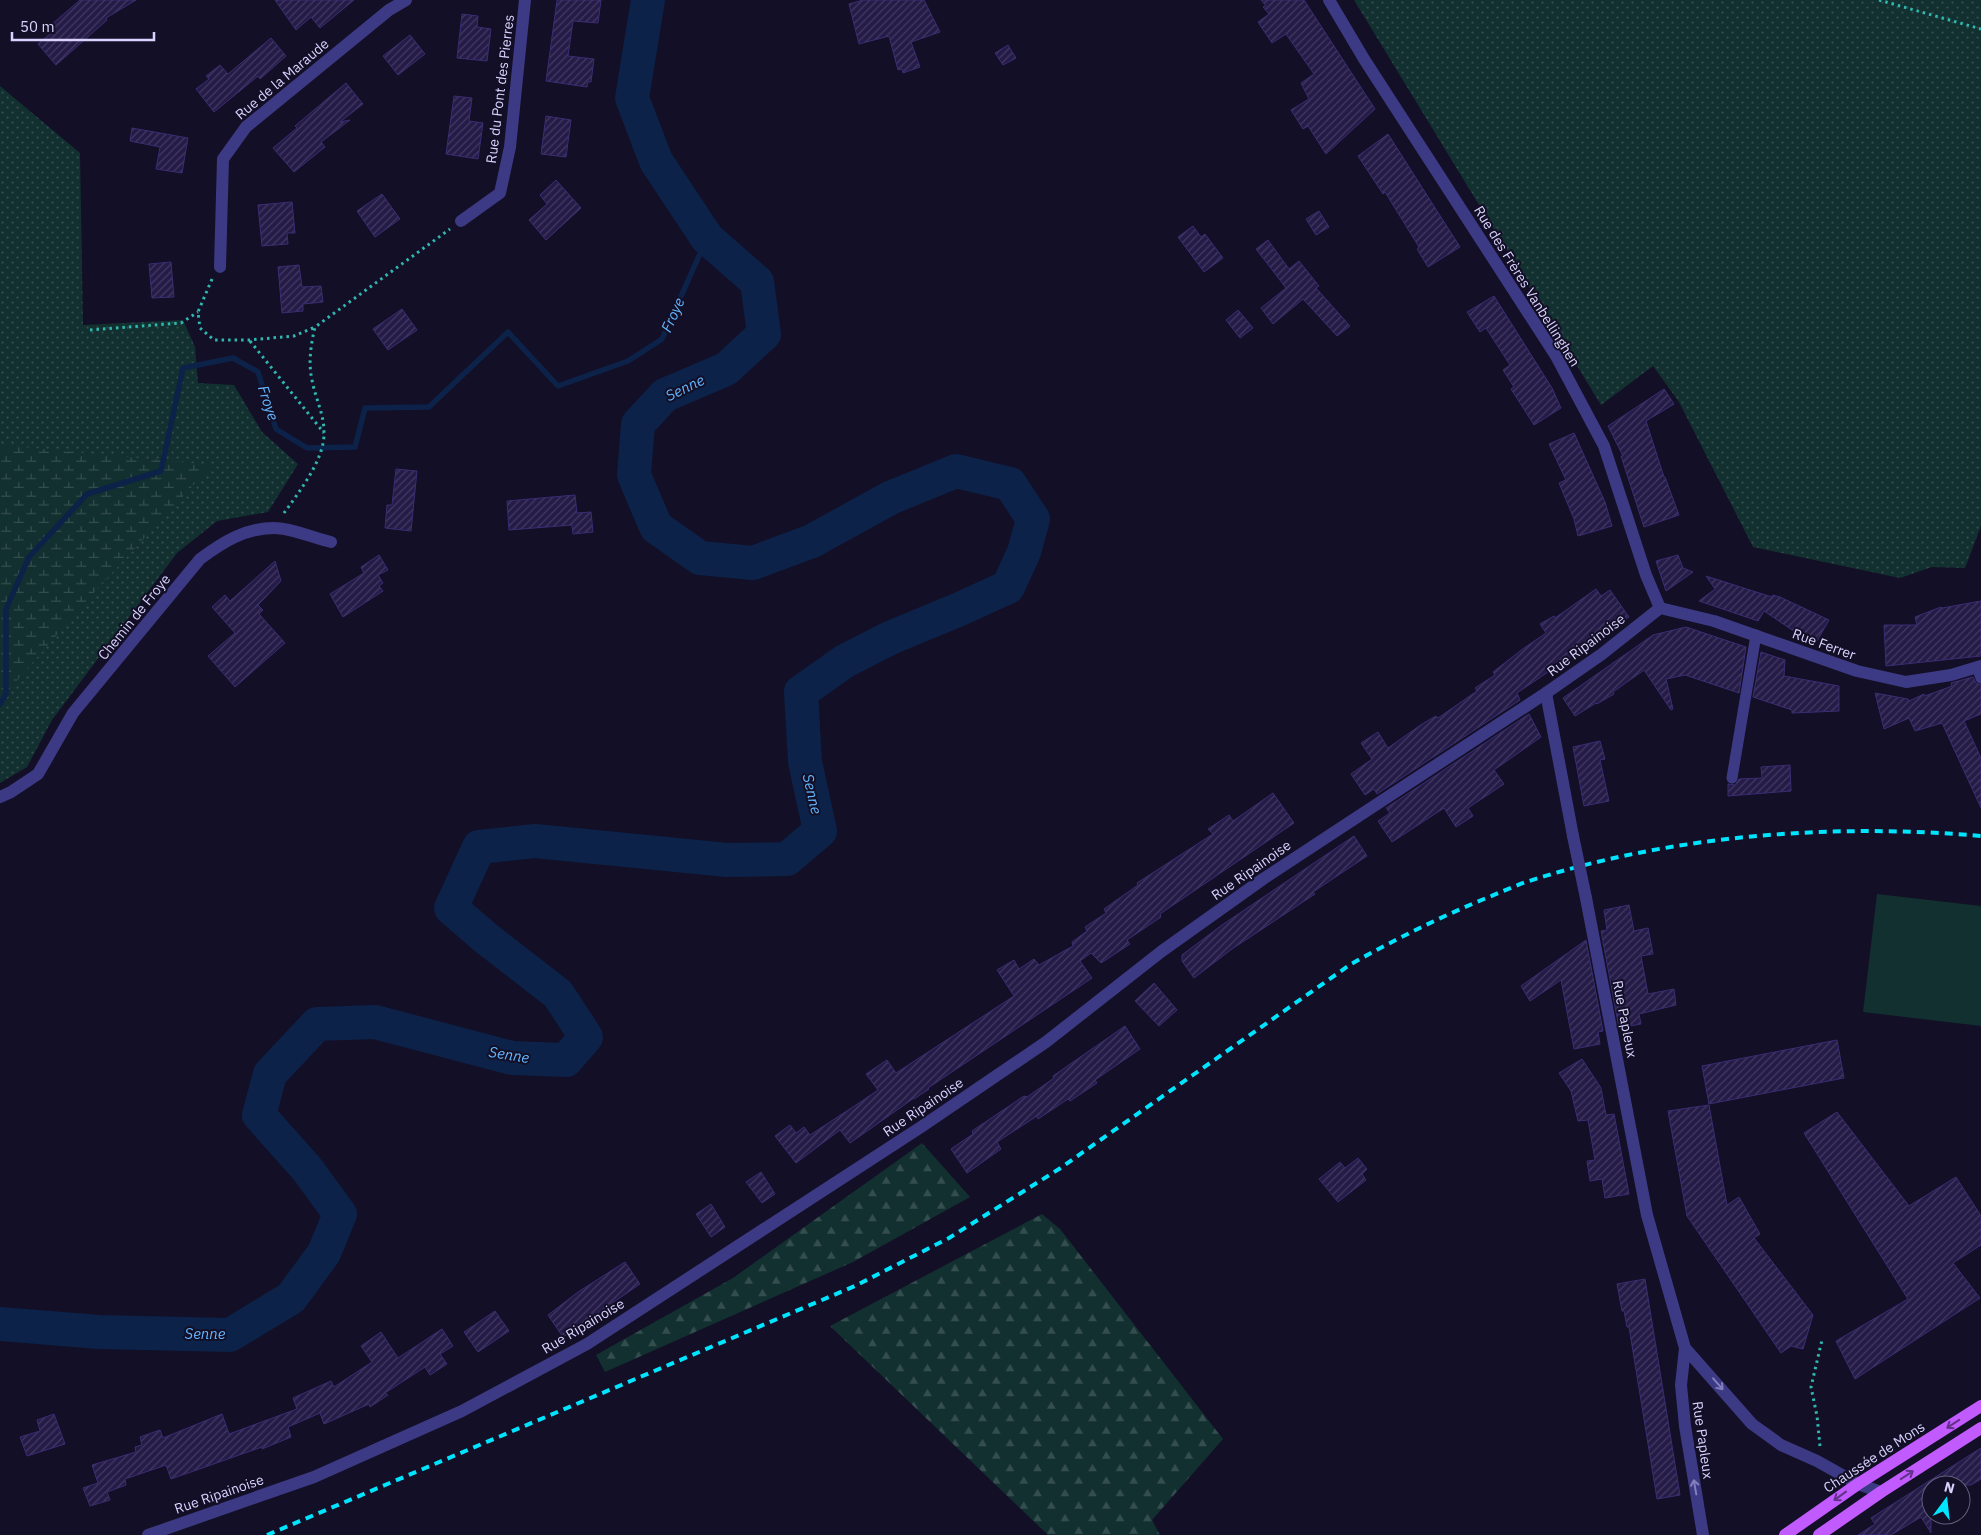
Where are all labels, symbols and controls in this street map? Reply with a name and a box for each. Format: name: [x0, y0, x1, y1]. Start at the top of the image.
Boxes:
scale bar: [12, 10, 155, 42]
street label: Rue du Pont des Pierres: [482, 13, 518, 164]
text: 50 m: [20, 17, 55, 36]
street label: Rue de la Maraude: [231, 34, 333, 123]
street label: Rue des Frères Vanbellinghen: [1470, 202, 1584, 370]
water label: Froye: [657, 294, 689, 335]
water label: Senne: [662, 370, 708, 405]
water label: Froye: [254, 383, 283, 423]
street label: Chemin de Froye: [94, 570, 174, 664]
street label: Rue Ripainoise: [1543, 610, 1629, 680]
street label: Rue Ferrer: [1790, 624, 1858, 664]
water label: Senne: [799, 772, 826, 816]
street label: Rue Ripainoise: [1208, 836, 1295, 904]
street label: Rue Papleux: [1609, 979, 1641, 1059]
water label: Senne: [487, 1042, 531, 1067]
street label: Rue Ripainoise: [879, 1073, 967, 1141]
street label: Rue Ripainoise: [538, 1294, 628, 1358]
water label: Senne: [185, 1324, 226, 1343]
one-way arrow: [1712, 1377, 1723, 1390]
street label: Rue Papleux: [1689, 1400, 1717, 1480]
street label: Chaussée de Mons: [1820, 1417, 1928, 1497]
one-way arrow: [1947, 1419, 1961, 1429]
street label: Rue Ripainoise: [172, 1470, 266, 1518]
one-way arrow: [1899, 1470, 1913, 1480]
north arrow: [1921, 1475, 1971, 1525]
text: N: [1942, 1477, 1957, 1497]
one-way arrow: [1689, 1479, 1699, 1495]
one-way arrow: [1833, 1491, 1847, 1501]

